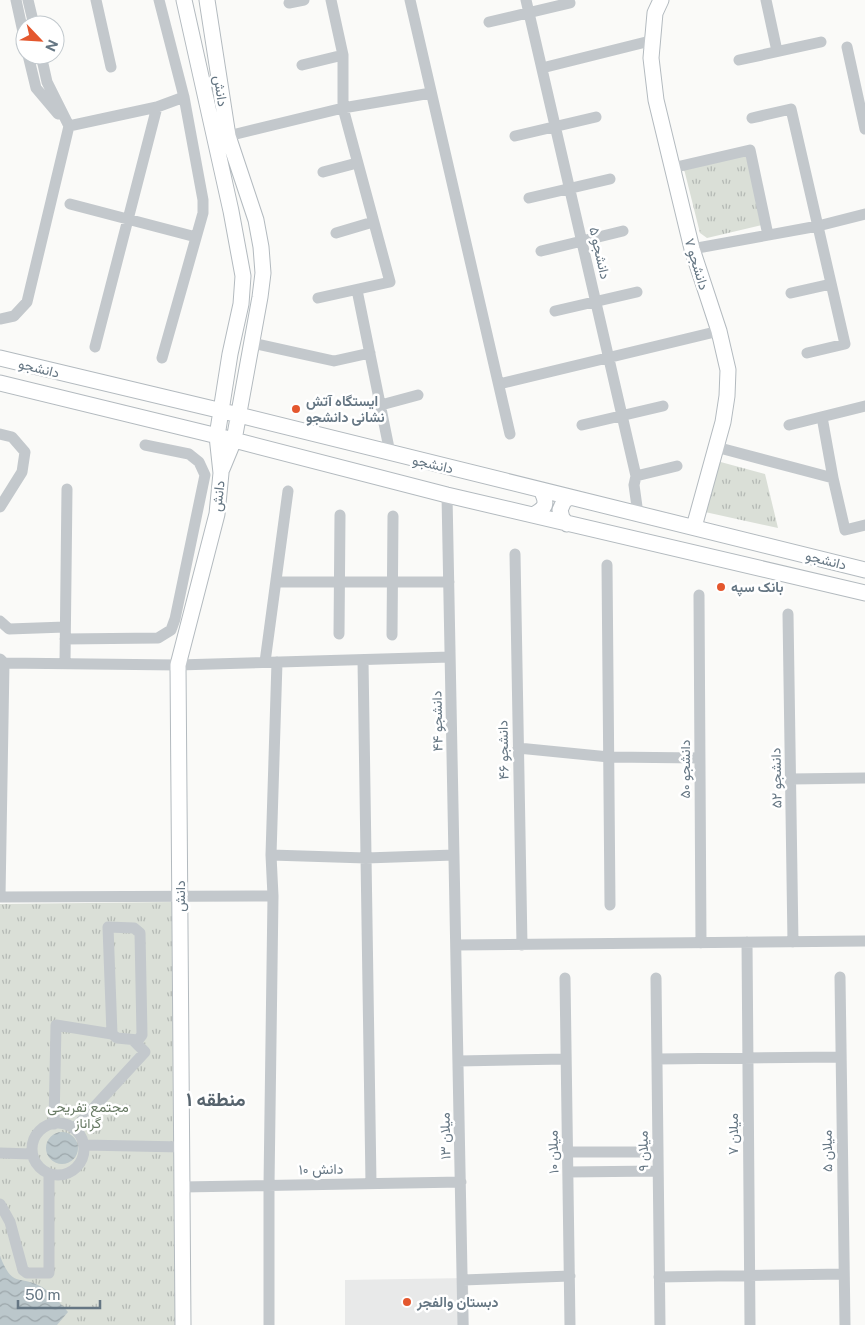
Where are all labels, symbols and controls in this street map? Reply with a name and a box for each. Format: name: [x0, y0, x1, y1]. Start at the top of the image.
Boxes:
north arrow: [15, 15, 65, 65]
text: N: [42, 37, 61, 54]
street label: دانش: [210, 74, 231, 108]
street label: دانشجو ۵: [585, 225, 614, 281]
street label: دانشجو ۷: [681, 236, 713, 292]
street label: دانشجو: [17, 355, 61, 382]
place label: ایستگاه آتش نشانی دانشجو: [306, 393, 385, 426]
marker: ایستگاه آتش نشانی دانشجو: [290, 403, 302, 415]
street label: دانشجو: [411, 452, 455, 478]
street label: دانش: [208, 479, 229, 512]
street label: دانشجو: [804, 547, 848, 574]
place label: بانک سپه: [731, 579, 783, 597]
marker: بانک سپه: [715, 581, 727, 593]
street label: دانشجو ۴۴: [428, 690, 447, 752]
street label: دانشجو ۴۶: [494, 720, 513, 780]
street label: دانشجو ۵۰: [677, 739, 694, 799]
street label: دانشجو ۵۲: [767, 747, 786, 808]
street label: دانش: [172, 880, 189, 912]
district label: منطقه ۱: [186, 1088, 246, 1110]
park label: مجتمع تفریحی گراناز: [47, 1099, 129, 1132]
street label: میلان ۱۳: [437, 1112, 454, 1160]
street label: میلان ۷: [725, 1113, 742, 1155]
street label: میلان ۱۰: [545, 1130, 562, 1174]
street label: میلان ۵: [819, 1130, 836, 1172]
street label: میلان ۹: [635, 1131, 652, 1171]
street label: دانش ۱۰: [299, 1161, 344, 1178]
scale bar: [18, 1278, 100, 1310]
text: 50 m: [25, 1286, 60, 1303]
place label: دبستان والفجر: [416, 1294, 499, 1311]
marker: دبستان والفجر: [401, 1296, 413, 1308]

